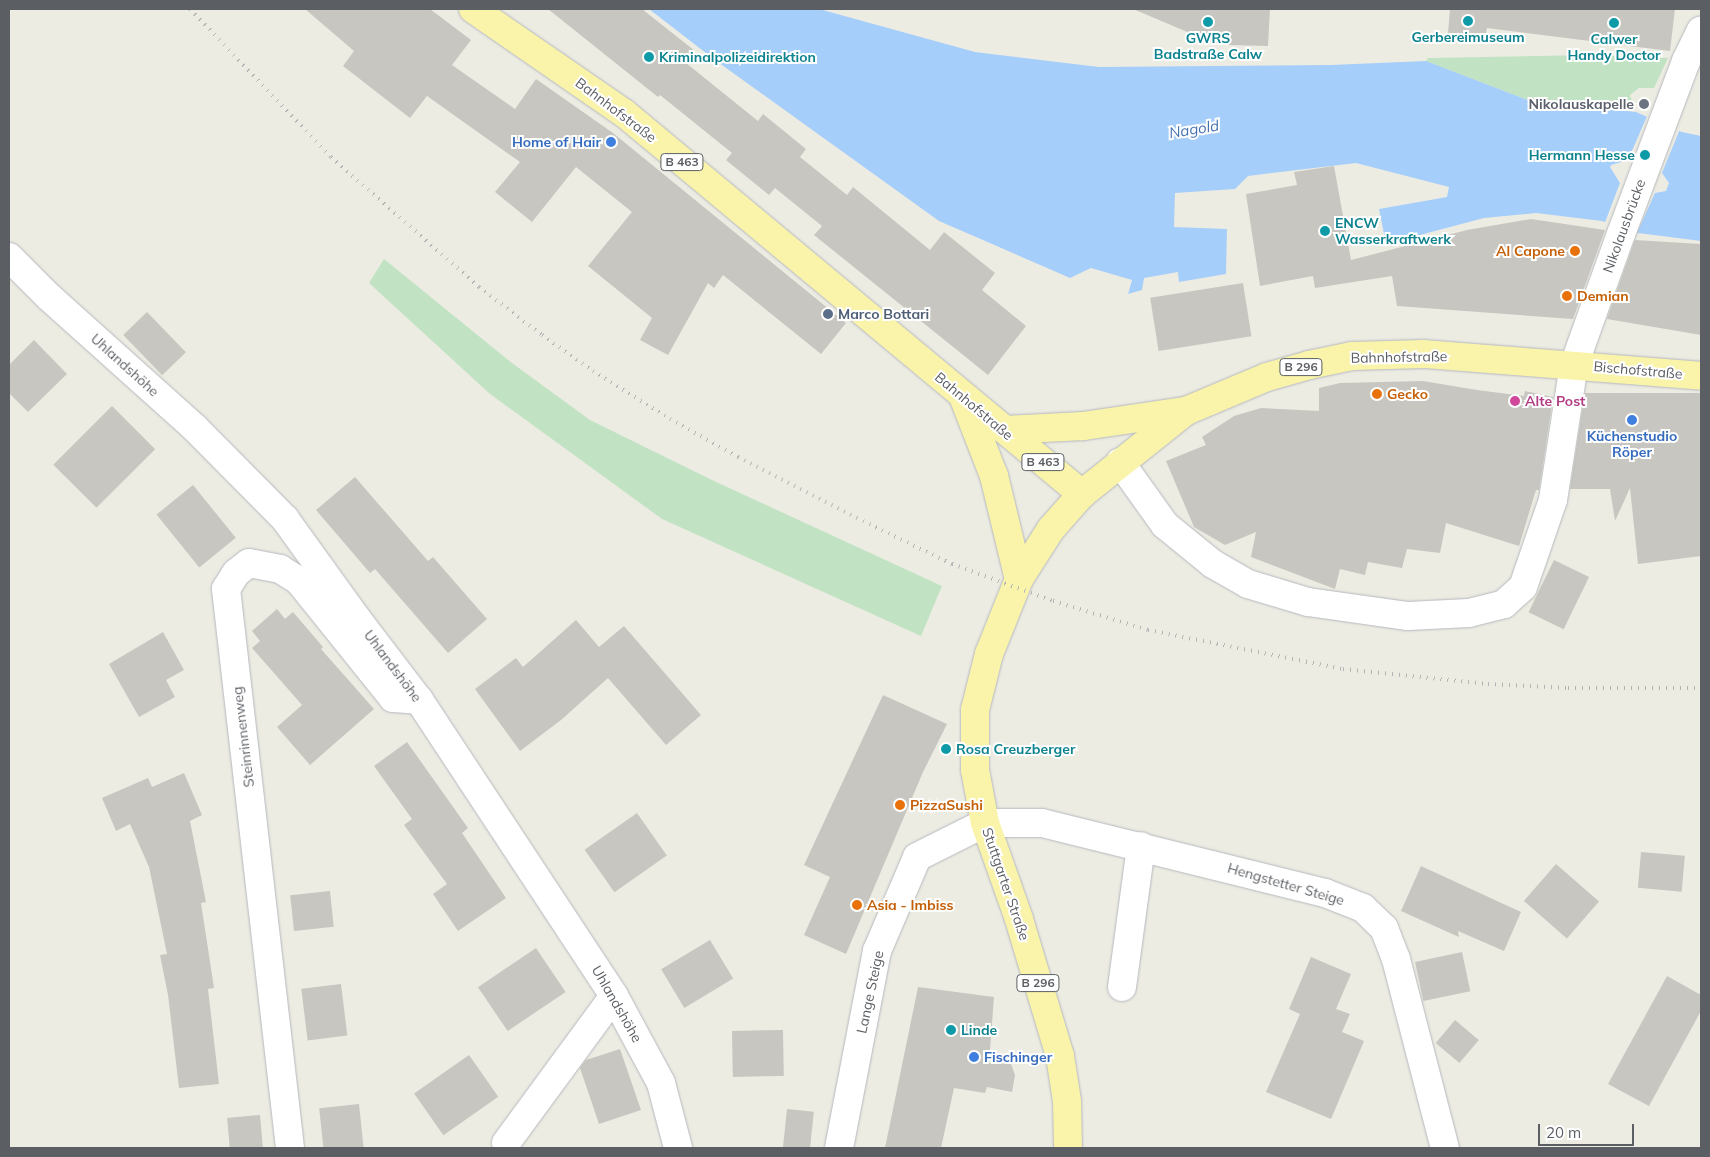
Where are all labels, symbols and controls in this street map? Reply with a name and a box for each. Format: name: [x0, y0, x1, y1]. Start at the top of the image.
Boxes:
marker: Gerbereimuseum: [1462, 15, 1474, 27]
marker: GWRS Badstraße Calw: [1202, 16, 1214, 28]
marker: Calwer Handy Doctor: [1608, 17, 1620, 29]
place label: Gerbereimuseum: [1411, 29, 1525, 45]
place label: GWRS Badstraße Calw: [1154, 30, 1262, 62]
place label: Calwer Handy Doctor: [1567, 31, 1661, 64]
place label: Kriminalpolizeidirektion: [659, 49, 816, 65]
marker: Kriminalpolizeidirektion: [643, 51, 655, 63]
street label: Bahnhofstraße: [572, 74, 660, 146]
place label: Nikolauskapelle: [1529, 96, 1634, 112]
marker: Nikolauskapelle: [1638, 98, 1650, 110]
water label: Nagold: [1168, 116, 1220, 142]
place label: Home of Hair: [512, 134, 601, 150]
marker: Home of Hair: [605, 136, 617, 148]
place label: Hermann Hesse: [1529, 147, 1635, 163]
marker: Hermann Hesse: [1639, 149, 1651, 161]
road number: B 463: [660, 152, 704, 172]
street label: Nikolausbrücke: [1599, 177, 1649, 275]
place label: ENCW Wasserkraftwerk: [1335, 215, 1451, 248]
marker: ENCW Wasserkraftwerk: [1319, 225, 1331, 237]
place label: Al Capone: [1496, 243, 1565, 259]
marker: Al Capone: [1569, 245, 1581, 257]
place label: Demian: [1577, 288, 1629, 304]
marker: Demian: [1561, 290, 1573, 302]
place label: Marco Bottari: [838, 306, 929, 322]
marker: Marco Bottari: [822, 308, 834, 320]
street label: Uhlandshöhe: [88, 330, 162, 400]
street label: Bahnhofstraße: [1350, 348, 1448, 366]
road number: B 296: [1278, 358, 1324, 377]
street label: Bischofstraße: [1593, 358, 1683, 382]
street label: Bahnhofstraße: [932, 368, 1016, 444]
place label: Gecko: [1387, 386, 1428, 402]
marker: Gecko: [1371, 388, 1383, 400]
place label: Alte Post: [1525, 393, 1585, 409]
marker: Alte Post: [1509, 395, 1521, 407]
marker: Küchenstudio Röper: [1626, 414, 1638, 426]
place label: Küchenstudio Röper: [1587, 428, 1677, 461]
road number: B 463: [1020, 452, 1066, 472]
street label: Uhlandshöhe: [360, 627, 426, 705]
street label: Steinrinnenweg: [228, 686, 258, 788]
place label: Rosa Creuzberger: [956, 741, 1075, 757]
marker: Rosa Creuzberger: [940, 743, 952, 755]
place label: PizzaSushi: [910, 797, 983, 813]
marker: PizzaSushi: [894, 799, 906, 811]
street label: Stuttgarter Straße: [979, 825, 1033, 943]
street label: Hengstetter Steige: [1226, 859, 1346, 909]
place label: Asia - Imbiss: [867, 897, 953, 913]
marker: Asia - Imbiss: [851, 899, 863, 911]
street label: Lange Steige: [853, 949, 887, 1035]
street label: Uhlandshöhe: [588, 963, 646, 1045]
road number: B 296: [1016, 974, 1060, 992]
place label: Linde: [961, 1022, 997, 1038]
marker: Linde: [945, 1024, 957, 1036]
place label: Fischinger: [984, 1049, 1052, 1065]
marker: Fischinger: [968, 1051, 980, 1063]
scale bar: [1540, 1114, 1636, 1146]
text: 20 m: [1546, 1123, 1581, 1142]

